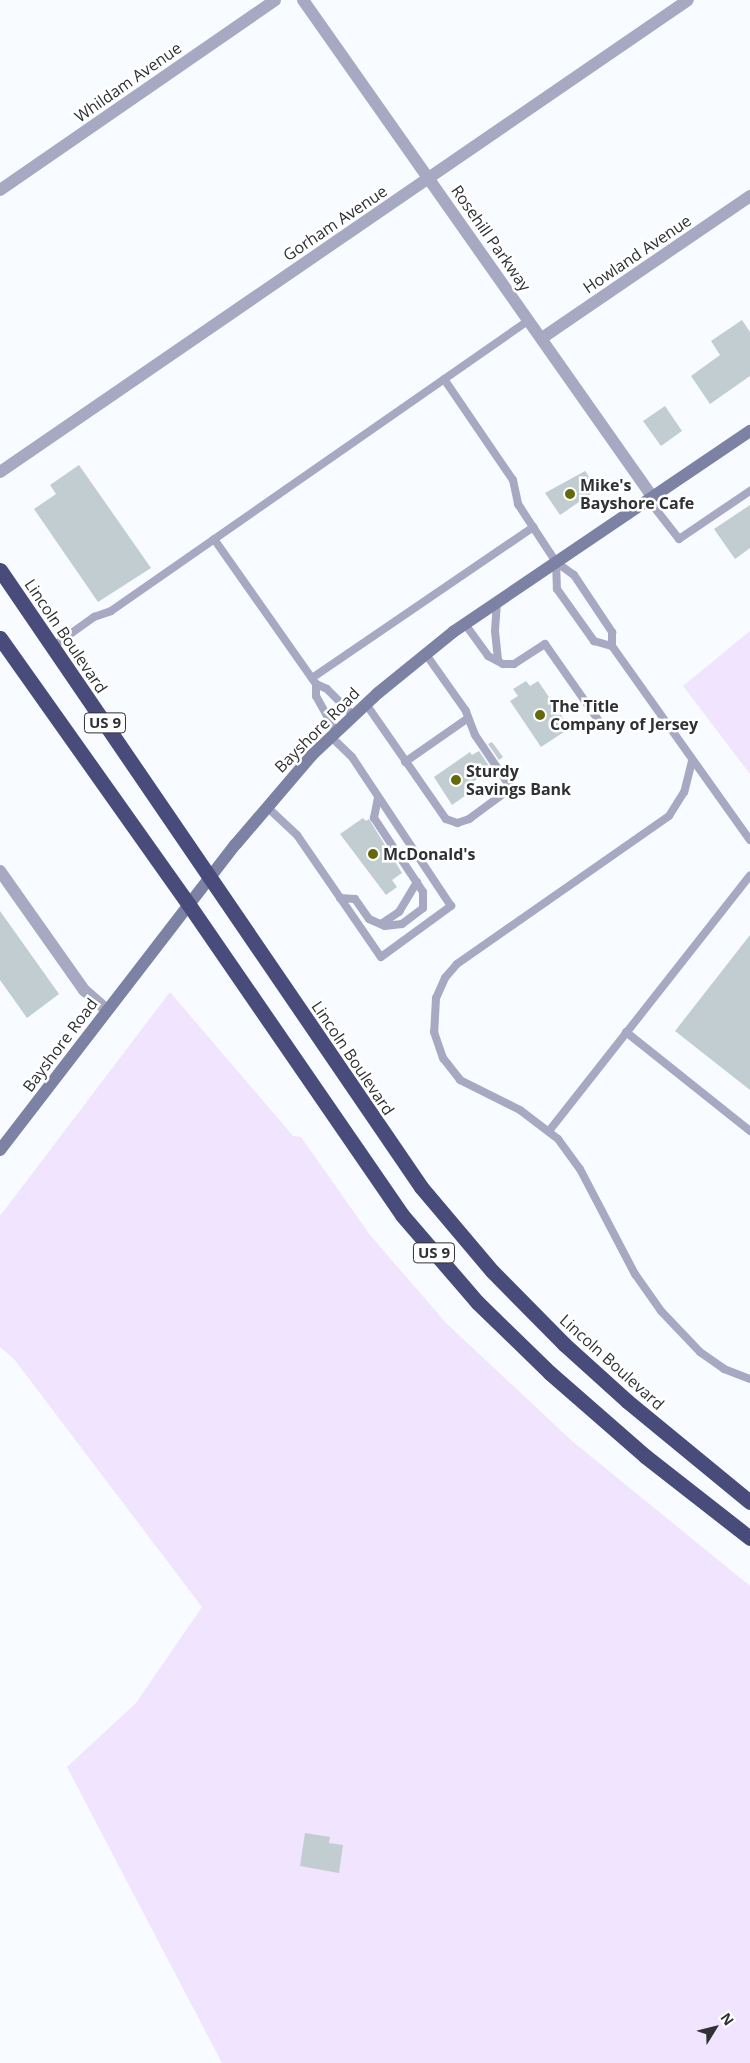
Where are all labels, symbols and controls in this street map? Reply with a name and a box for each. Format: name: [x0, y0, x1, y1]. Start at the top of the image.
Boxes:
street label: Whildam Avenue: [71, 38, 185, 126]
street label: Gorham Avenue: [279, 181, 391, 265]
street label: Rosehill Parkway: [447, 181, 535, 295]
street label: Howland Avenue: [579, 211, 695, 297]
place label: Mike's Bayshore Cafe: [580, 475, 694, 513]
marker: Mike's Bayshore Cafe: [564, 488, 576, 500]
street label: Lincoln Boulevard: [21, 575, 111, 697]
street label: Bayshore Road: [271, 684, 363, 776]
place label: The Title Company of Jersey: [550, 696, 698, 734]
marker: The Title Company of Jersey: [534, 709, 546, 721]
road number: US 9: [84, 710, 126, 736]
place label: Sturdy Savings Bank: [466, 761, 571, 799]
marker: Sturdy Savings Bank: [450, 774, 462, 786]
place label: McDonald's: [383, 844, 475, 864]
marker: McDonald's: [367, 848, 379, 860]
street label: Bayshore Road: [19, 994, 101, 1096]
street label: Lincoln Boulevard: [308, 997, 398, 1119]
road number: US 9: [413, 1240, 455, 1266]
street label: Lincoln Boulevard: [556, 1310, 668, 1414]
north arrow: [690, 2003, 740, 2053]
text: N: [717, 2009, 739, 2029]

